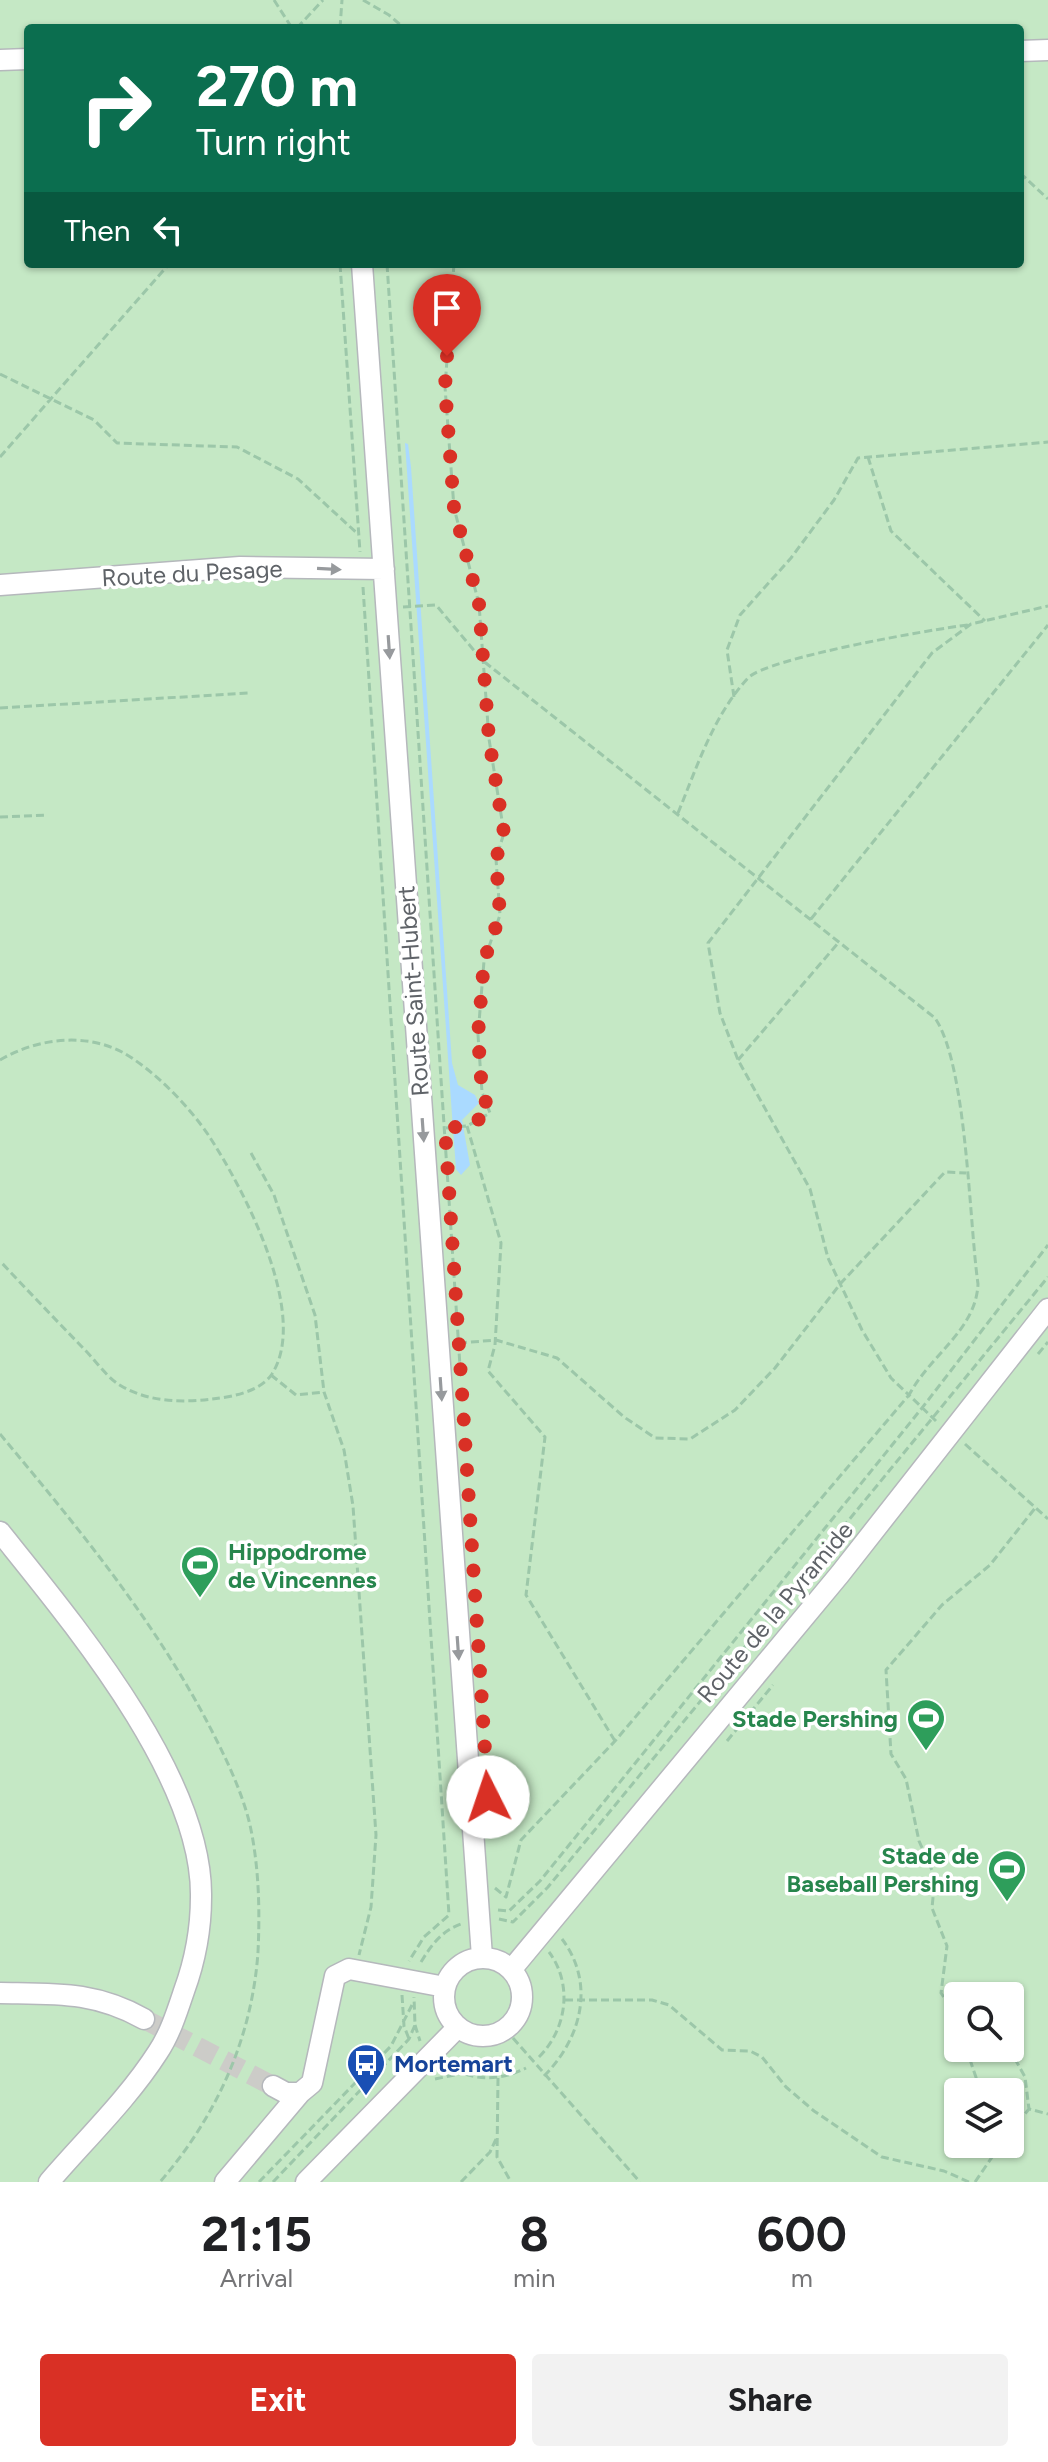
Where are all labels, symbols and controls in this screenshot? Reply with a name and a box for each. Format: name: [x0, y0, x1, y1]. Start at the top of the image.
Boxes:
text: 270 m: [196, 53, 358, 120]
icon: right: [64, 56, 168, 160]
text: Turn right: [196, 121, 351, 164]
icon: left: [146, 208, 190, 252]
text: Then: [64, 212, 130, 249]
pin: [413, 274, 481, 356]
icon: arrive: [425, 286, 469, 330]
street label: Route du Pesage: [101, 554, 283, 592]
one-way arrow: [317, 563, 342, 576]
one-way arrow: [383, 635, 396, 660]
street label: Route Saint-Hubert: [391, 885, 435, 1097]
one-way arrow: [417, 1118, 430, 1143]
one-way arrow: [434, 1377, 447, 1402]
street label: Route de la Pyramide: [691, 1516, 859, 1708]
place label: Hippodrome de Vincennes: [228, 1537, 377, 1594]
sports icon: Hippodrome de Vincennes: [179, 1544, 221, 1599]
one-way arrow: [452, 1636, 465, 1661]
sports icon: Stade Pershing: [905, 1697, 947, 1752]
place label: Stade Pershing: [732, 1704, 898, 1733]
position arrow: [446, 1755, 530, 1839]
place label: Stade de Baseball Pershing: [787, 1841, 979, 1898]
sports icon: Stade de Baseball Pershing: [986, 1848, 1028, 1903]
map controls: [944, 1982, 1024, 2158]
button: search: [944, 1982, 1024, 2062]
bus stop icon: Mortemart: [345, 2042, 387, 2097]
place label: Mortemart: [394, 2049, 513, 2078]
button: layers: [944, 2078, 1024, 2158]
text: 21:15: [201, 2205, 312, 2263]
text: 8: [520, 2205, 549, 2263]
text: 600: [757, 2205, 847, 2263]
text: Arrival: [220, 2262, 293, 2294]
text: min: [513, 2262, 556, 2294]
text: m: [791, 2262, 813, 2294]
button: Exit: [40, 2354, 516, 2446]
button: Share: [532, 2354, 1008, 2446]

